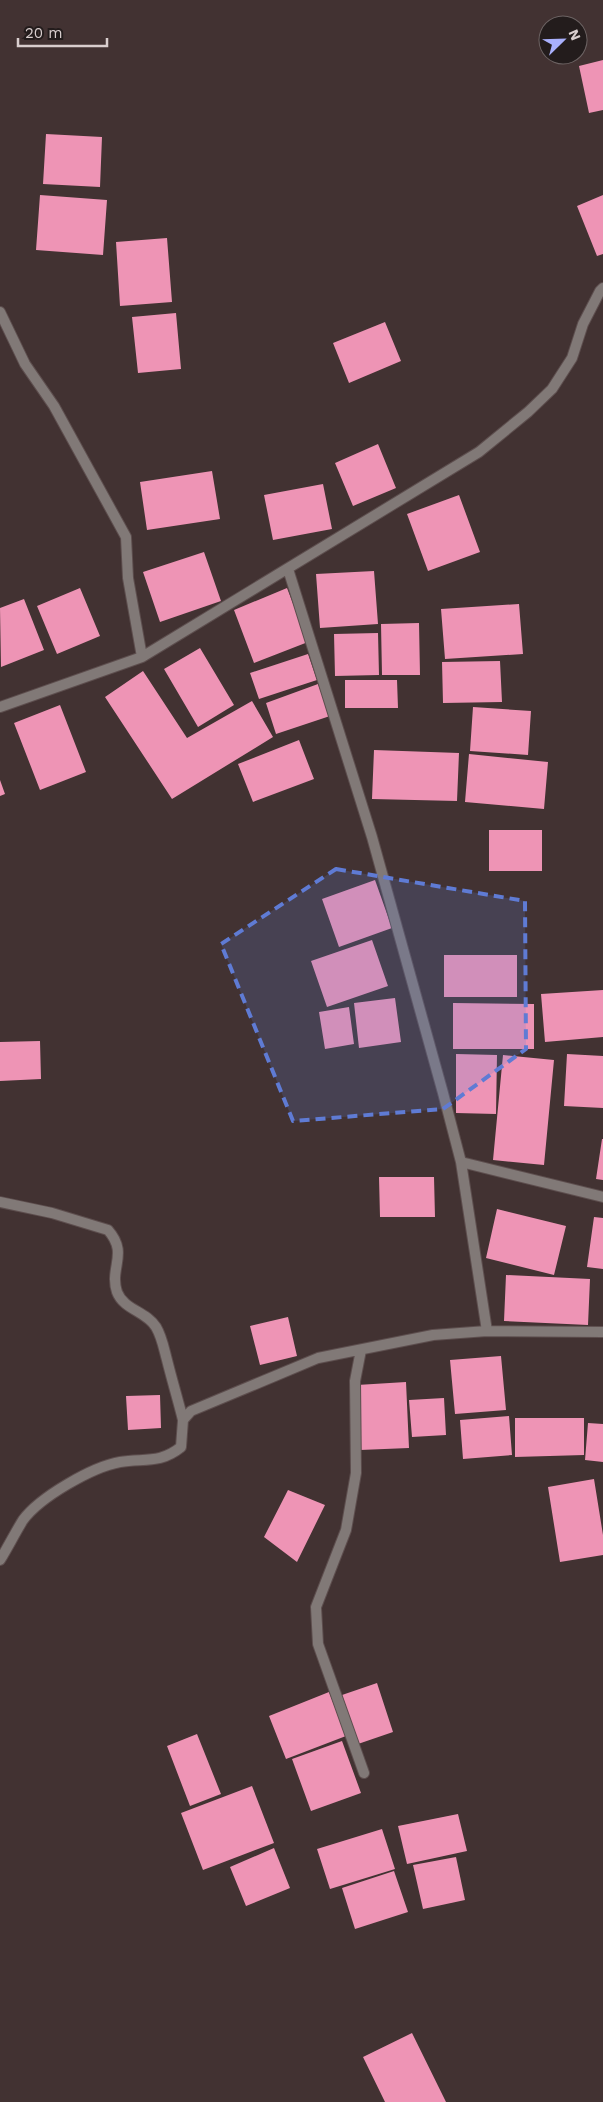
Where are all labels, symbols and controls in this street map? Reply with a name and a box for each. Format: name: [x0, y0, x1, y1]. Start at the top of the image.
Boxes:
scale bar: [18, 15, 106, 47]
north arrow: [538, 15, 588, 65]
text: 20 m: [25, 24, 63, 42]
text: N: [566, 27, 584, 43]

